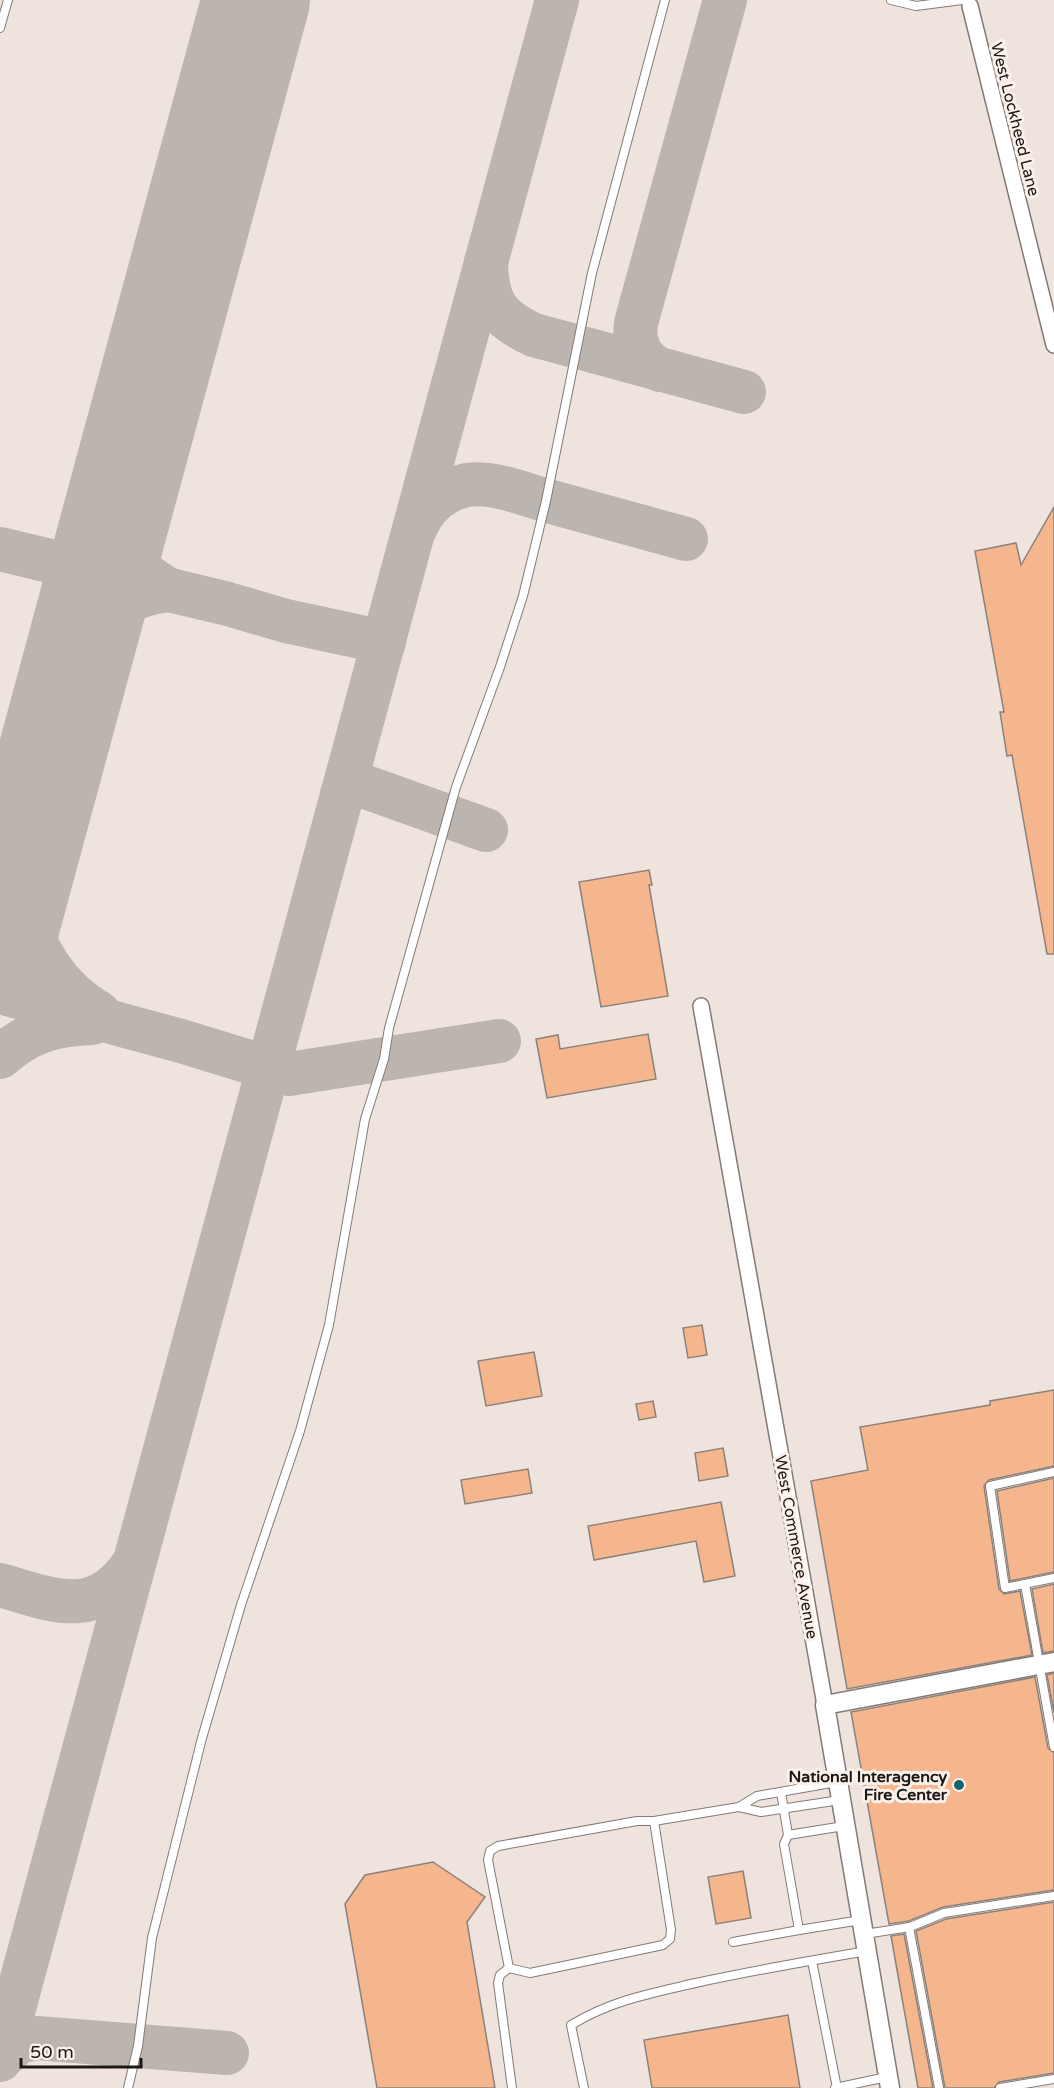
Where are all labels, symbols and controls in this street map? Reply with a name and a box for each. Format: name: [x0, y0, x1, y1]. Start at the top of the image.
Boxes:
street label: West Lockheed Lane: [986, 40, 1044, 198]
street label: West Commerce Avenue: [770, 1454, 822, 1641]
place label: National Interagency Fire Center: [789, 1767, 948, 1805]
marker: National Interagency Fire Center: [952, 1778, 966, 1792]
scale bar: [21, 2031, 141, 2069]
text: 50 m: [30, 2041, 74, 2063]

